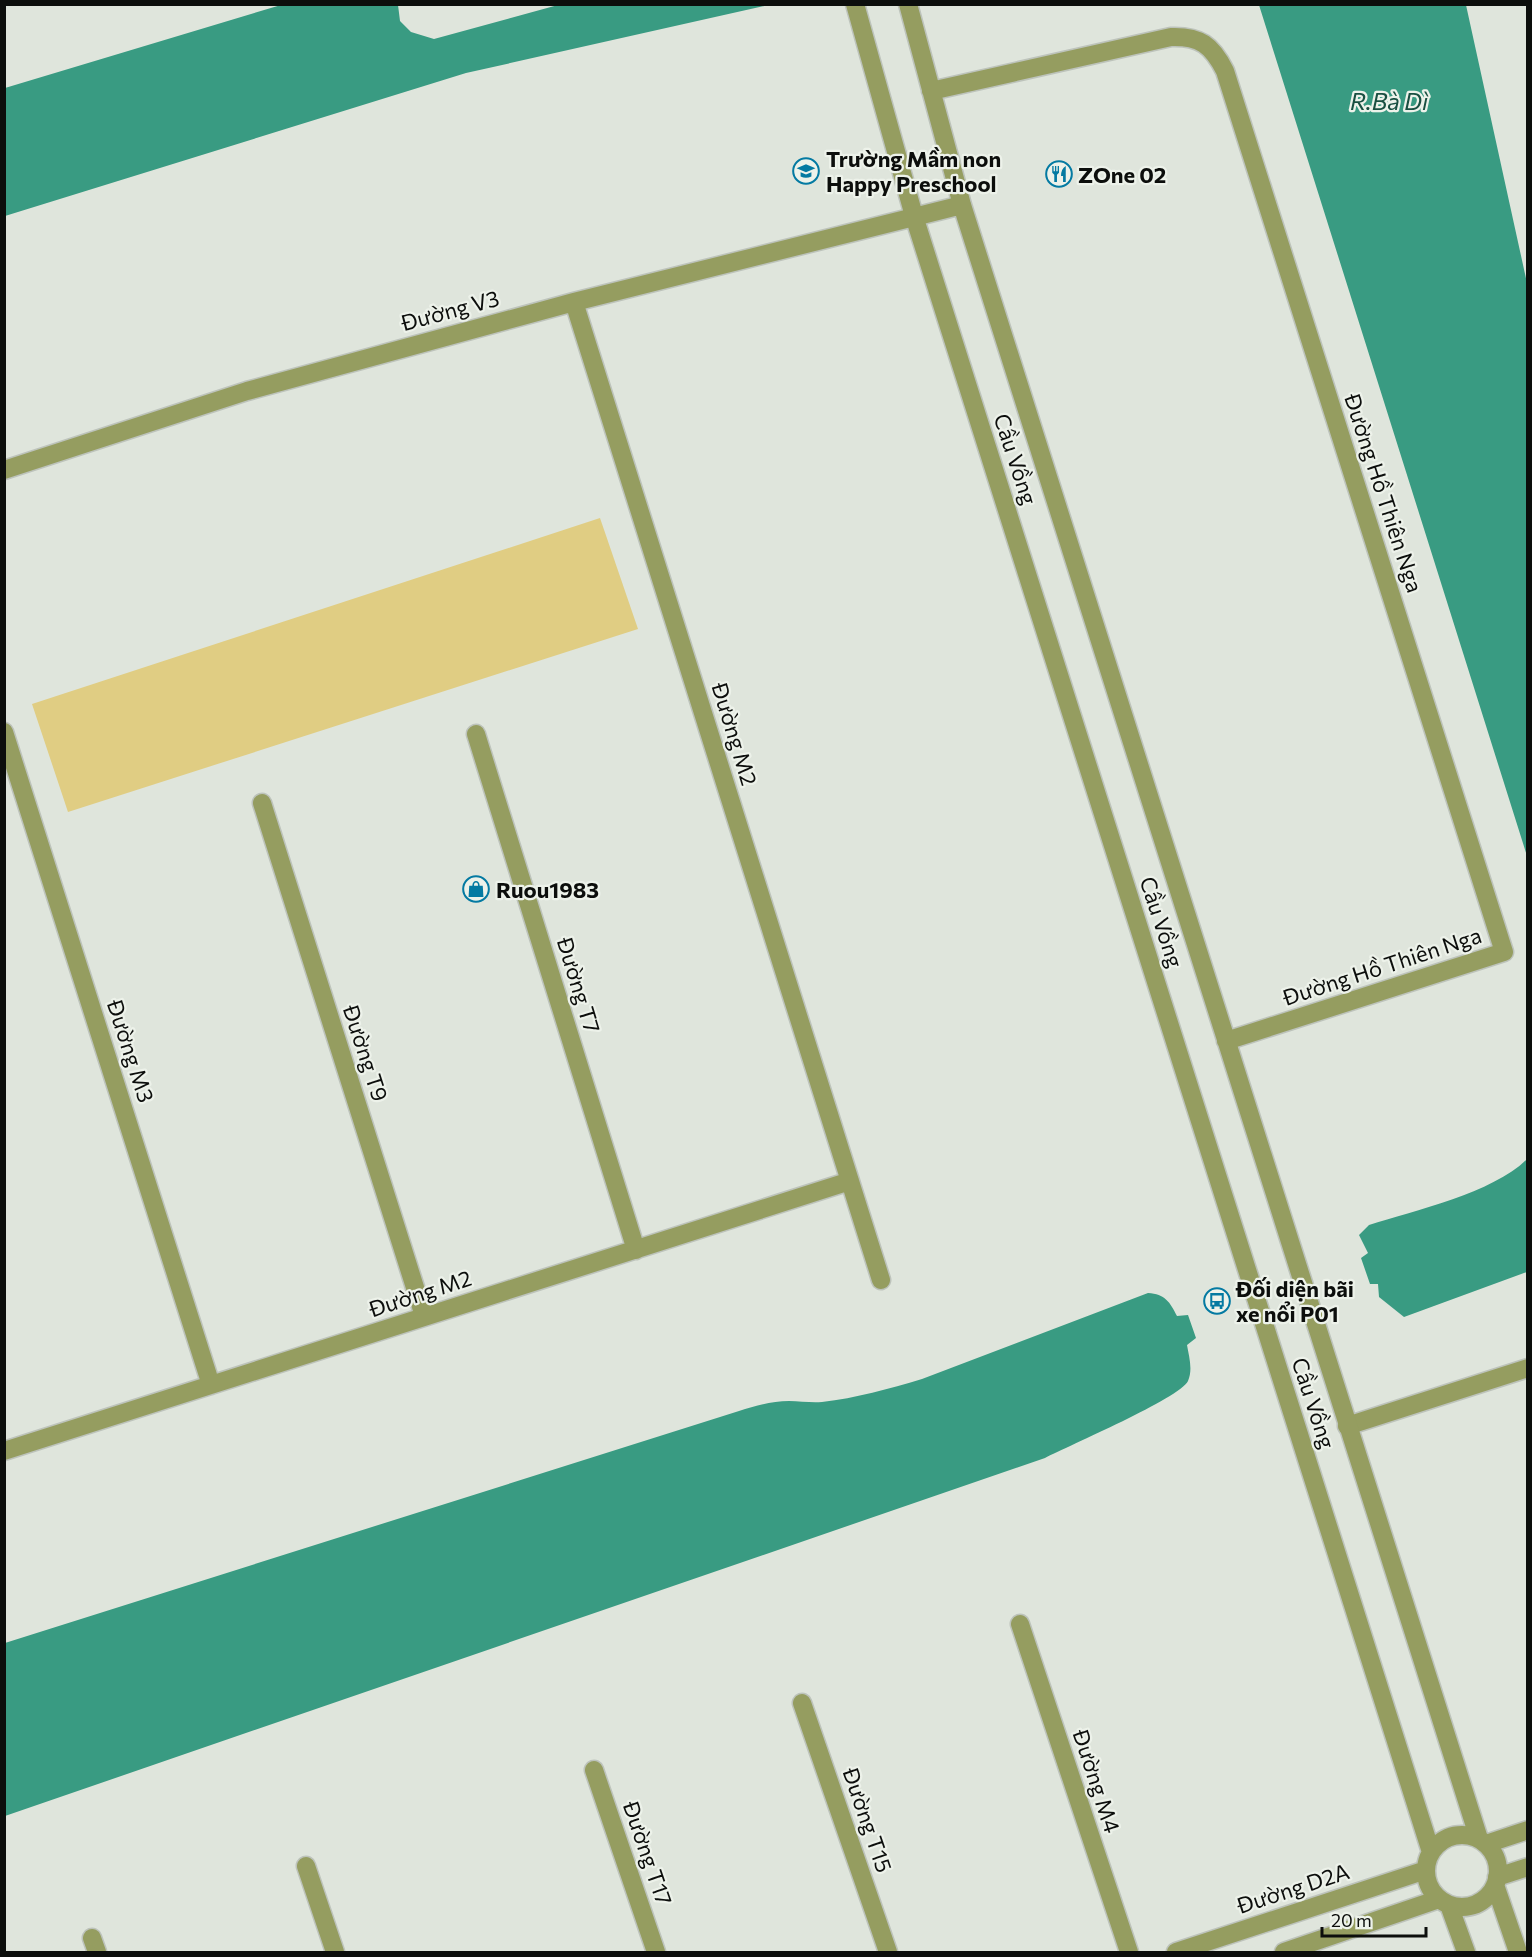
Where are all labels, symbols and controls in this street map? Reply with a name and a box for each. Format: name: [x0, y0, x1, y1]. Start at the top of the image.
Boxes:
water label: R.Bà Dì: [1350, 86, 1429, 115]
place label: Trường Mầm non Happy Preschool: [826, 145, 1001, 197]
school or university icon: Trường Mầm non Happy Preschool: [791, 156, 821, 186]
restaurant icon: ZOne 02: [1044, 159, 1074, 189]
place label: ZOne 02: [1078, 161, 1166, 188]
street label: Đường V3: [397, 284, 502, 336]
street label: Đường Hồ Thiên Nga: [1339, 389, 1429, 596]
street label: Cầu Vồng: [989, 410, 1043, 508]
street label: Đường M2: [706, 678, 763, 789]
street label: Cầu Vồng: [1135, 873, 1189, 971]
shop icon: Ruou1983: [461, 874, 491, 904]
place label: Ruou1983: [496, 876, 599, 903]
street label: Đường Hồ Thiên Nga: [1278, 921, 1485, 1011]
street label: Đường T7: [551, 933, 606, 1036]
street label: Đường M3: [101, 995, 160, 1106]
street label: Đường T9: [337, 1001, 394, 1105]
street label: Đường M2: [364, 1264, 475, 1323]
place label: Đối diện bãi xe nổi P01: [1235, 1275, 1354, 1327]
bus stop icon: Đối diện bãi xe nổi P01: [1202, 1286, 1232, 1316]
street label: Cầu Vồng: [1287, 1354, 1341, 1452]
street label: Đường M4: [1067, 1725, 1126, 1836]
street label: Đường T15: [837, 1763, 899, 1876]
street label: Đường T17: [617, 1797, 678, 1908]
street label: Đường D2A: [1233, 1857, 1353, 1919]
scale bar: [1322, 1900, 1426, 1938]
text: 20 m: [1331, 1909, 1372, 1931]

